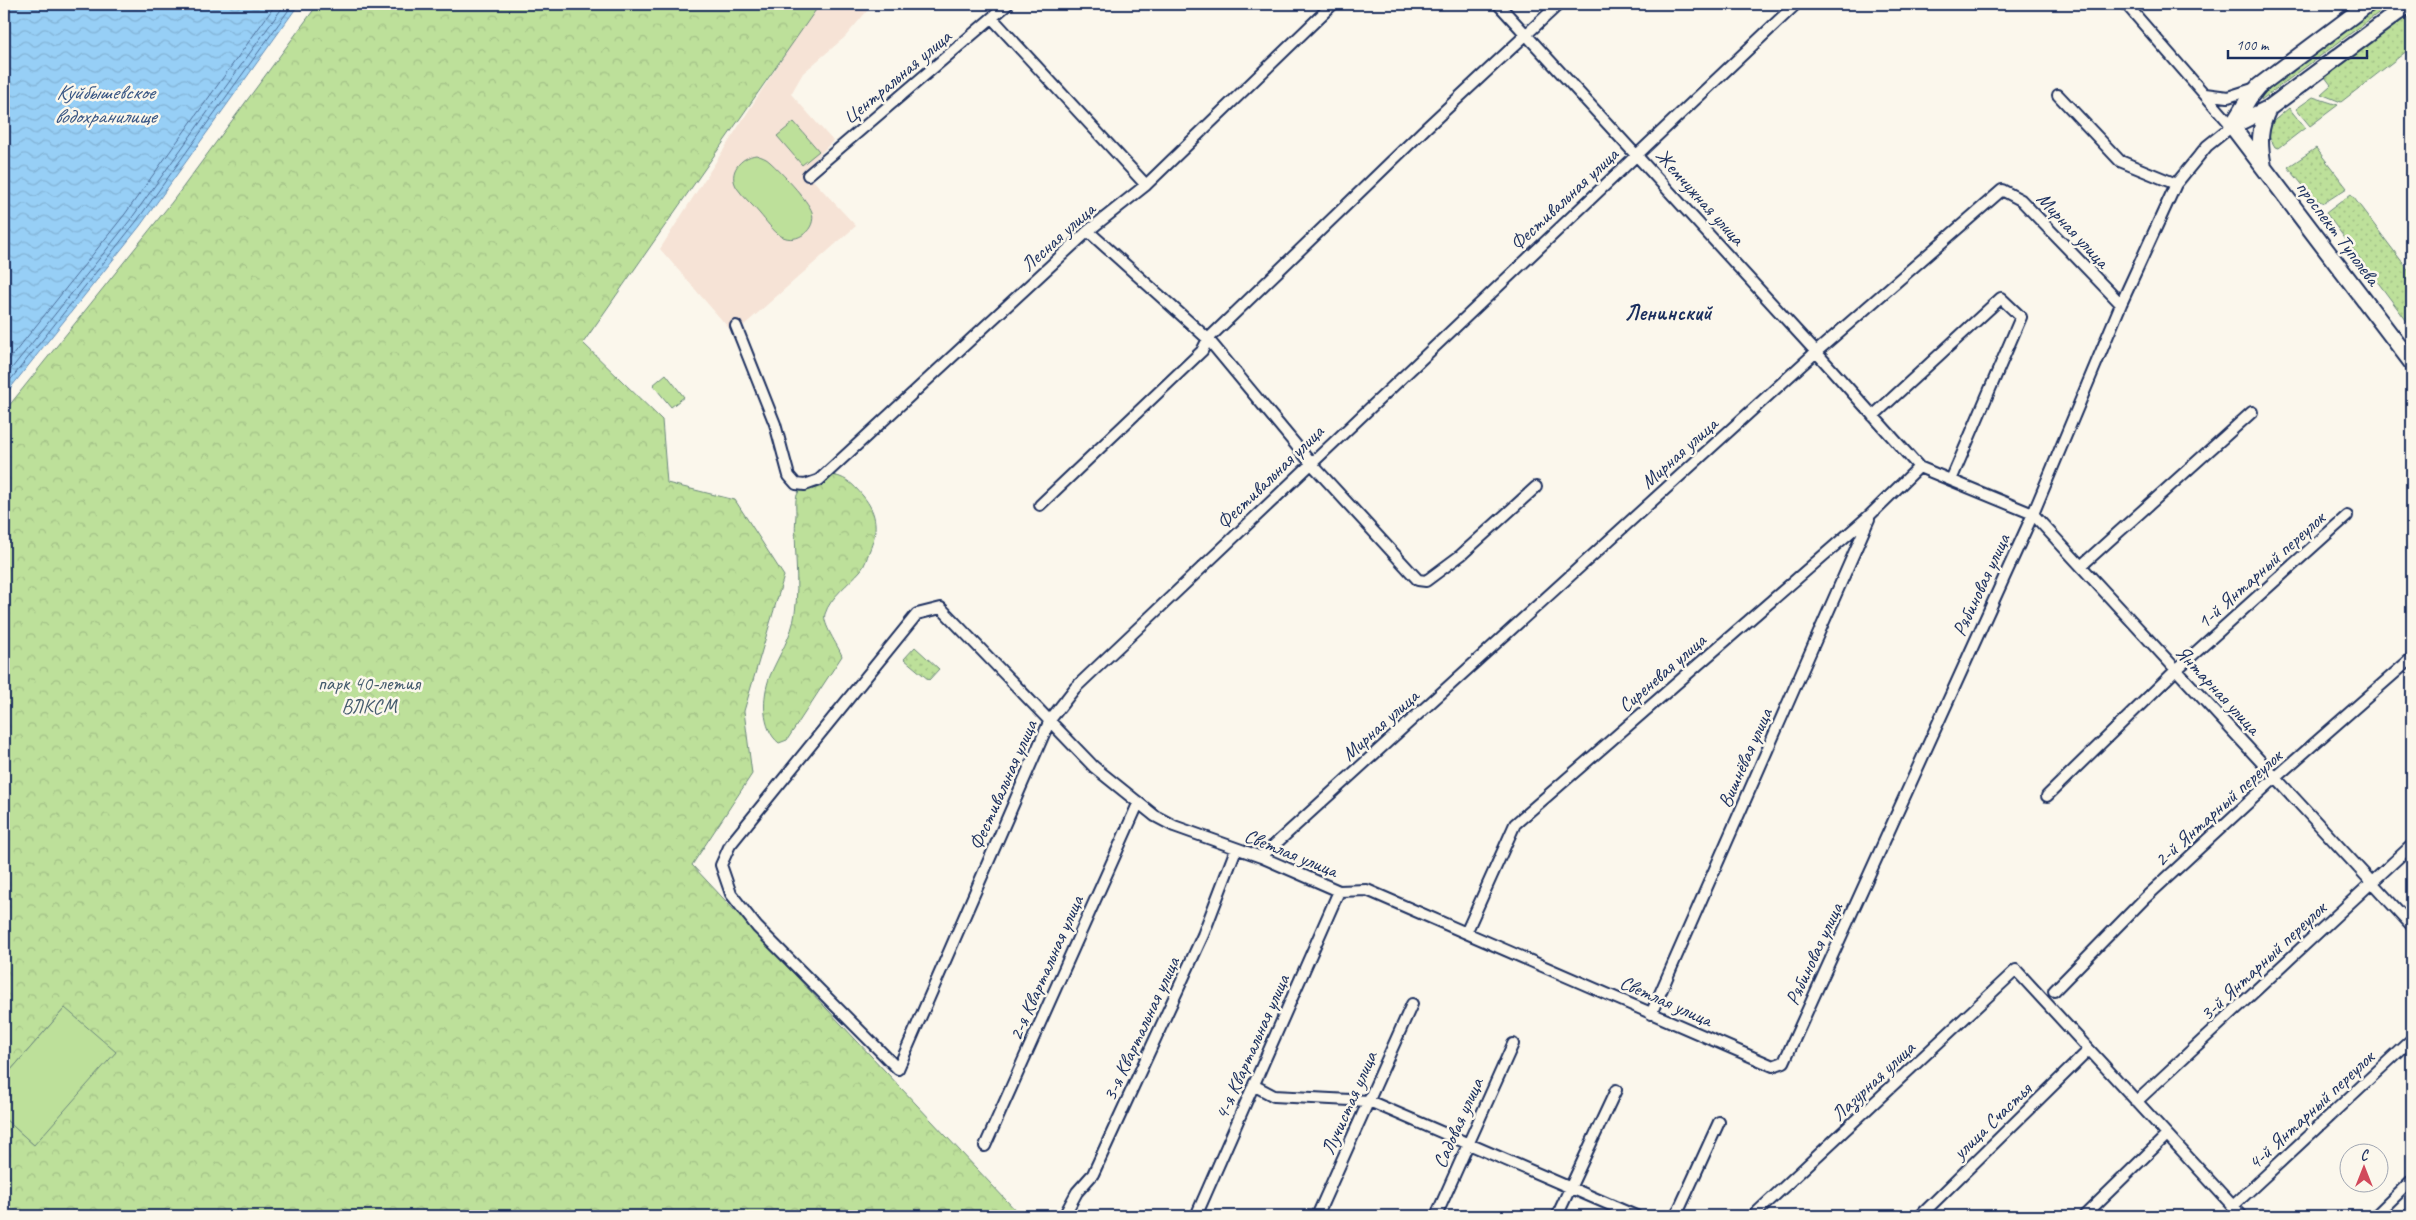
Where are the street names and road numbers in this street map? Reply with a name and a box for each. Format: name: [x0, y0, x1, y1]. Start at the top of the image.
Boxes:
street label: Центральная улица: [838, 24, 957, 130]
street label: Фестивальная улица: [1504, 141, 1625, 256]
street label: Жемчужная улица: [1650, 143, 1751, 252]
street label: проспект Туполева: [2290, 176, 2387, 292]
street label: Мирная улица: [2031, 187, 2116, 275]
street label: Лесная улица: [1016, 196, 1102, 277]
street label: Мирная улица: [1635, 411, 1724, 494]
street label: Фестивальная улица: [1211, 418, 1330, 534]
street label: 1-й Янтарный переулок: [2192, 505, 2331, 634]
street label: Рябиновая улица: [1946, 528, 2016, 640]
street label: Сиреневая улица: [1613, 627, 1712, 718]
street label: Янтарная улица: [2170, 640, 2267, 741]
street label: Мирная улица: [1336, 683, 1425, 766]
street label: Вишнёвая улица: [1712, 703, 1779, 811]
street label: Фестивальная улица: [963, 714, 1044, 854]
street label: 2-й Янтарный переулок: [2149, 743, 2288, 872]
street label: Светлая улица: [1241, 823, 1343, 884]
street label: 2-я Квартальная улица: [1003, 890, 1090, 1044]
street label: 3-й Янтарный переулок: [2195, 895, 2333, 1026]
street label: Рябиновая улица: [1779, 897, 1849, 1009]
street label: 3-я Квартальная улица: [1097, 951, 1186, 1105]
street label: 4-я Квартальная улица: [1209, 969, 1296, 1123]
street label: Светлая улица: [1616, 970, 1718, 1033]
street label: Лазурная улица: [1826, 1035, 1922, 1127]
street label: 4-й Янтарный переулок: [2243, 1044, 2381, 1175]
street label: Лучистая улица: [1315, 1046, 1383, 1158]
street label: Садовая улица: [1427, 1073, 1489, 1172]
street label: улица Счастья: [1947, 1076, 2038, 1165]

